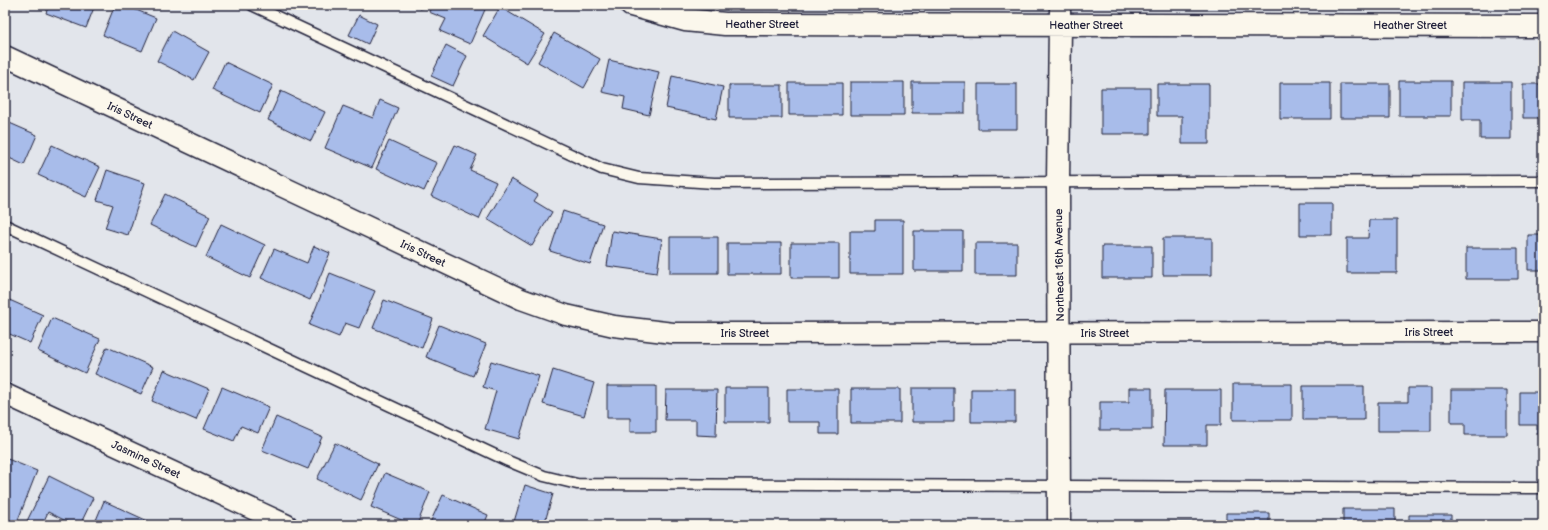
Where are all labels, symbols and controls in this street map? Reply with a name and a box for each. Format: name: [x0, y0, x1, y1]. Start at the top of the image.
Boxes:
street label: Heather Street: [725, 18, 799, 31]
street label: Heather Street: [1049, 19, 1123, 32]
street label: Heather Street: [1373, 19, 1447, 32]
street label: Iris Street: [105, 99, 155, 132]
street label: Northeast 16th Avenue: [1052, 208, 1067, 322]
street label: Iris Street: [398, 237, 448, 270]
street label: Iris Street: [1405, 326, 1454, 339]
street label: Iris Street: [721, 327, 770, 340]
street label: Iris Street: [1081, 327, 1130, 340]
street label: Jasmine Street: [109, 438, 183, 481]

